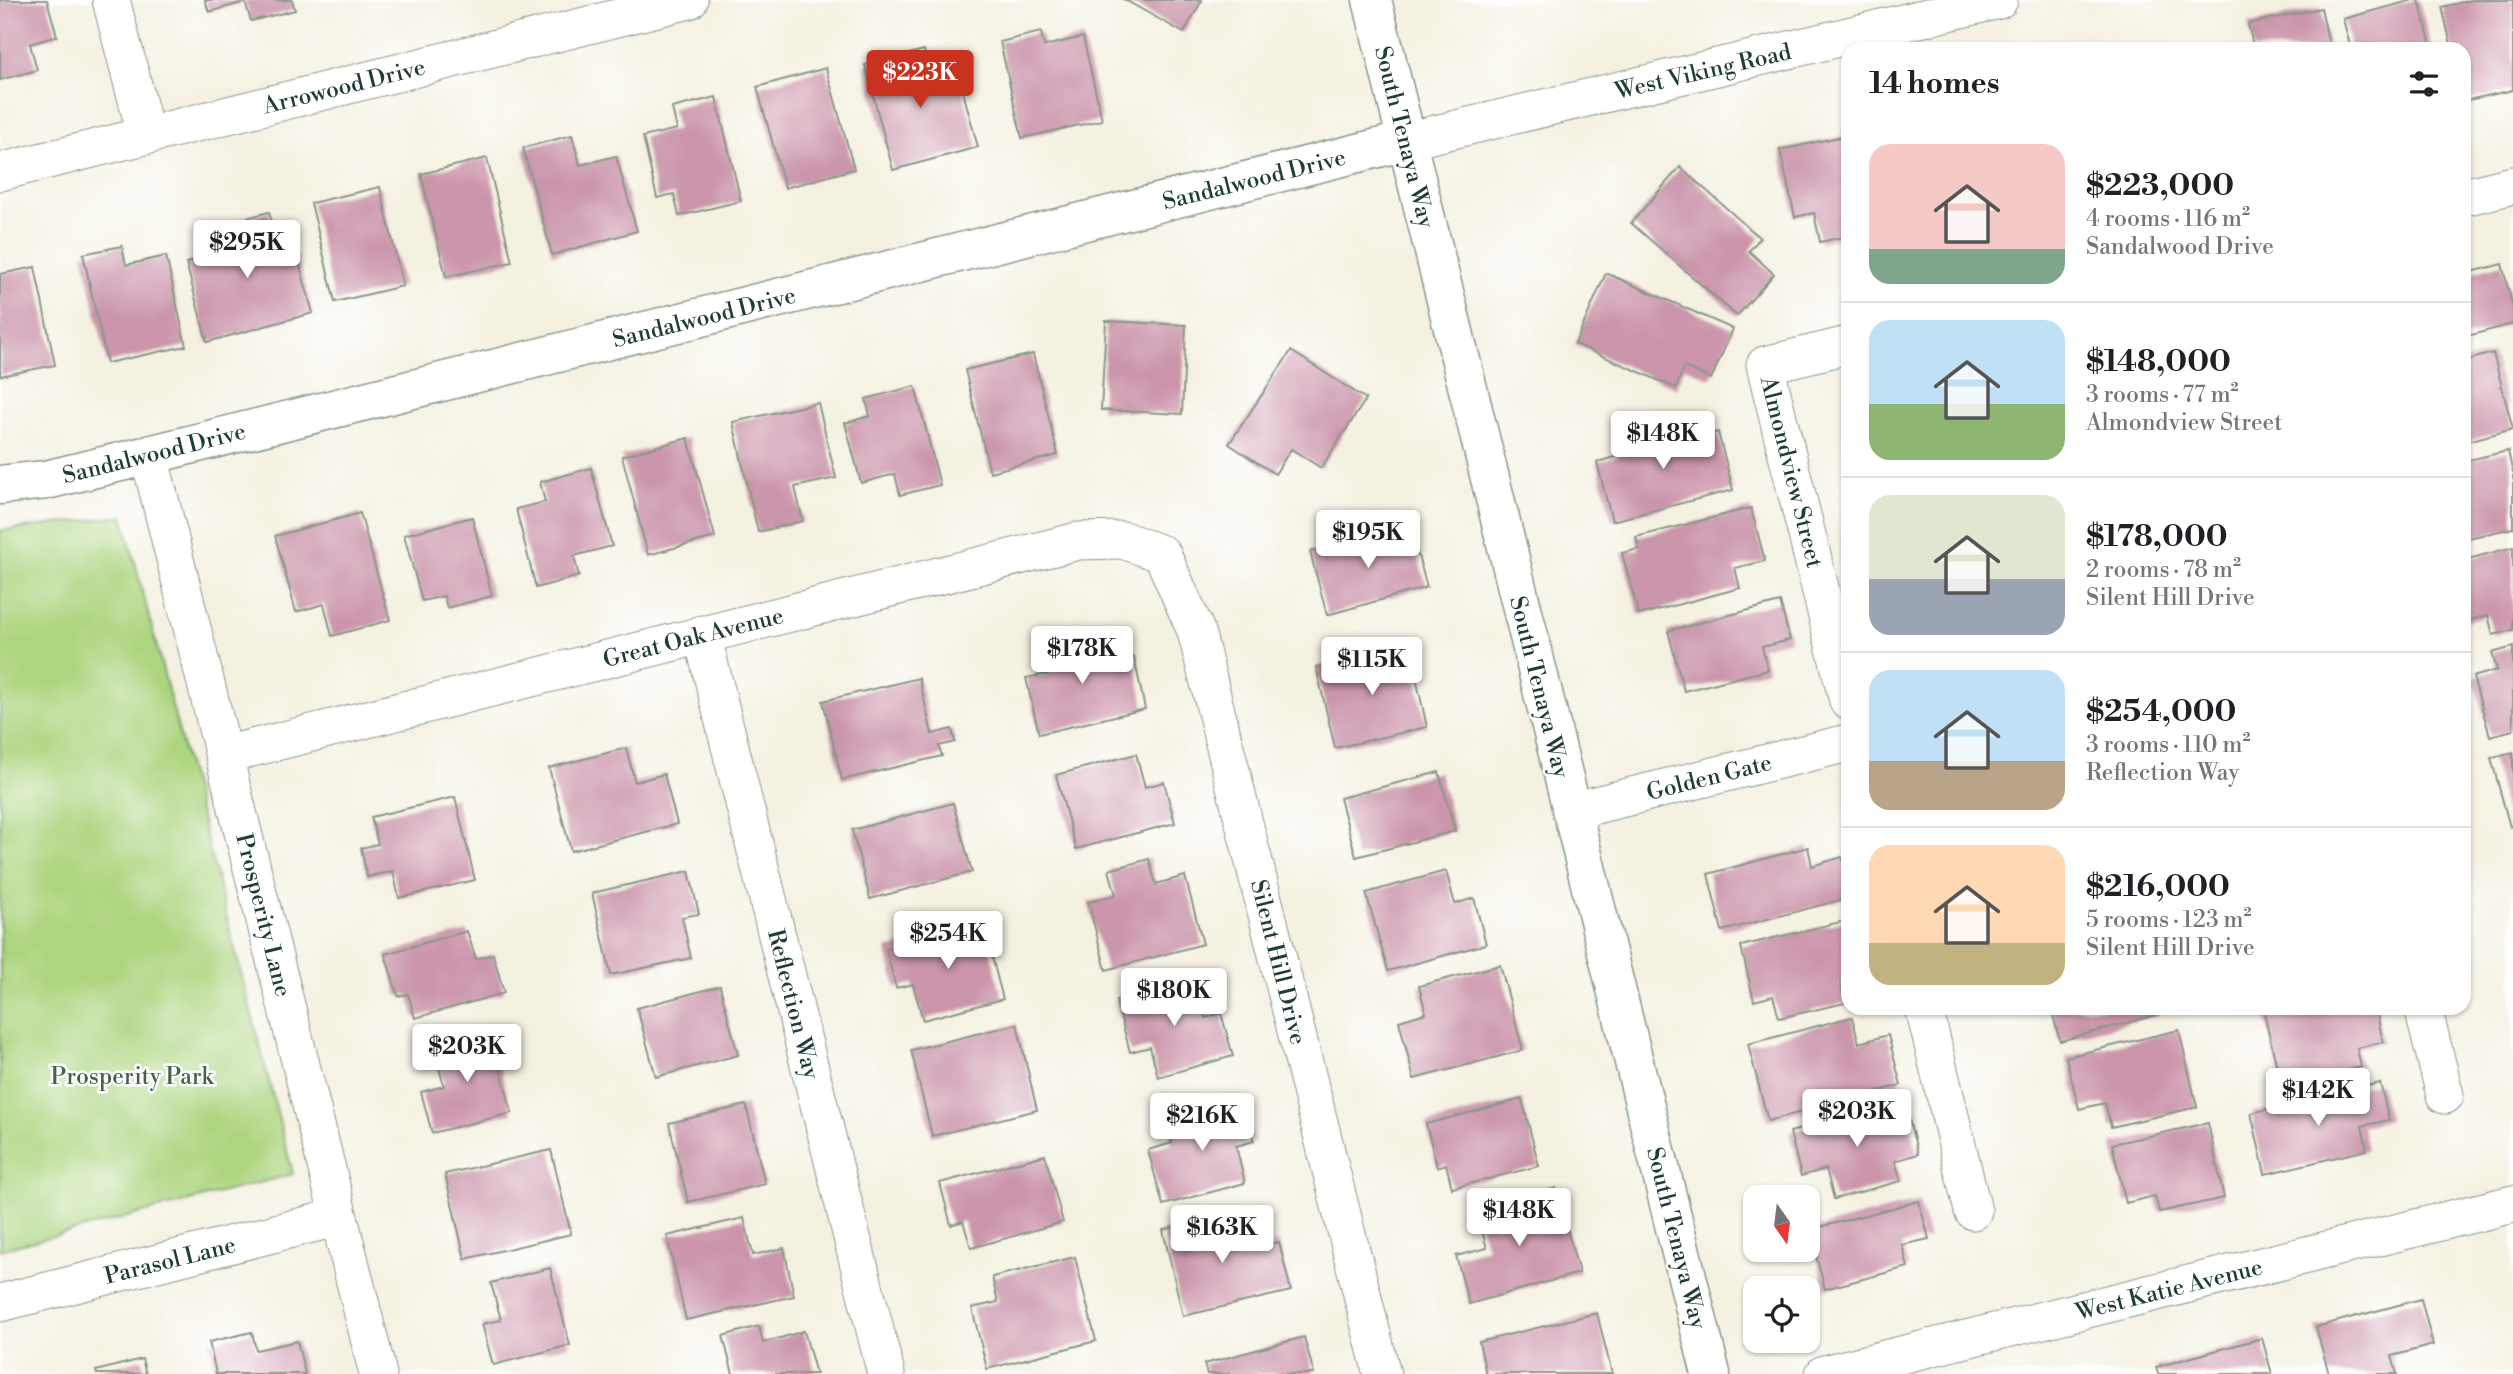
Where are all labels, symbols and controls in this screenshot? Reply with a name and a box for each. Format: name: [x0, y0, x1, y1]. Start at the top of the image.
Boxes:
street label: West Viking Road: [1611, 38, 1794, 106]
street label: South Tenaya Way: [1368, 43, 1440, 232]
pin: $223K: [871, 50, 969, 110]
street label: Arrowood Drive: [259, 53, 428, 121]
text: $223K: [883, 59, 957, 87]
text: 14 homes: [1869, 65, 2000, 103]
icon: filters: [2405, 65, 2443, 103]
street label: Sandalwood Drive: [1160, 144, 1349, 216]
text: $223,000: [2086, 167, 2234, 205]
icon: home: [1925, 172, 2009, 256]
text: 4 rooms · 116 m²: [2086, 205, 2250, 233]
pin: $295K: [198, 220, 296, 280]
text: $295K: [209, 229, 285, 257]
text: Sandalwood Drive: [2086, 233, 2274, 261]
street label: Sandalwood Drive: [610, 282, 799, 354]
text: $148,000: [2086, 343, 2231, 381]
icon: home: [1925, 348, 2009, 432]
street label: Almondview Street: [1753, 373, 1828, 571]
text: 3 rooms · 77 m²: [2086, 381, 2239, 409]
text: Almondview Street: [2086, 409, 2282, 437]
pin: $148K: [1614, 412, 1712, 471]
street label: Sandalwood Drive: [60, 418, 249, 490]
text: $148K: [1627, 420, 1699, 448]
pin: $195K: [1319, 510, 1417, 570]
text: $178,000: [2086, 518, 2228, 556]
text: $195K: [1332, 519, 1404, 547]
icon: home: [1925, 523, 2009, 607]
text: 2 rooms · 78 m²: [2086, 556, 2241, 584]
text: Silent Hill Drive: [2086, 584, 2255, 612]
street label: South Tenaya Way: [1503, 593, 1575, 782]
street label: Great Oak Avenue: [600, 602, 786, 674]
pin: $178K: [1033, 626, 1131, 686]
text: $178K: [1047, 635, 1117, 663]
pin: $115K: [1323, 638, 1421, 697]
text: $115K: [1337, 646, 1407, 674]
text: $254,000: [2086, 693, 2236, 731]
icon: home: [1925, 698, 2009, 782]
text: 3 rooms · 110 m²: [2086, 731, 2250, 759]
street label: Golden Gate: [1644, 749, 1775, 807]
text: Reflection Way: [2086, 759, 2240, 787]
street label: Prosperity Lane: [229, 831, 297, 1000]
text: $216,000: [2086, 868, 2230, 906]
icon: home: [1925, 873, 2009, 957]
street label: Silent Hill Drive: [1244, 877, 1312, 1047]
text: 5 rooms · 123 m²: [2086, 906, 2252, 934]
pin: $254K: [899, 912, 997, 971]
text: $254K: [910, 920, 986, 948]
street label: Reflection Way: [761, 926, 825, 1083]
text: Silent Hill Drive: [2086, 934, 2255, 962]
pin: $180K: [1125, 968, 1223, 1028]
text: $180K: [1137, 977, 1211, 1005]
pin: $203K: [418, 1024, 516, 1084]
text: $203K: [428, 1033, 506, 1061]
park label: Prosperity Park: [51, 1063, 214, 1091]
pin: $142K: [2269, 1068, 2367, 1128]
text: $142K: [2282, 1077, 2354, 1105]
pin: $203K: [1808, 1090, 1906, 1149]
pin: $216K: [1153, 1094, 1251, 1153]
text: $203K: [1818, 1098, 1896, 1126]
text: $216K: [1166, 1102, 1238, 1130]
street label: South Tenaya Way: [1640, 1144, 1712, 1333]
north arrow: [1743, 1185, 1820, 1262]
map controls: [1743, 1185, 1820, 1353]
pin: $148K: [1470, 1188, 1568, 1248]
text: $148K: [1483, 1197, 1555, 1225]
pin: $163K: [1173, 1206, 1271, 1265]
text: $163K: [1187, 1214, 1257, 1242]
street label: Parasol Lane: [102, 1231, 239, 1291]
street label: West Katie Avenue: [2072, 1253, 2265, 1327]
button: locate: [1743, 1276, 1820, 1353]

